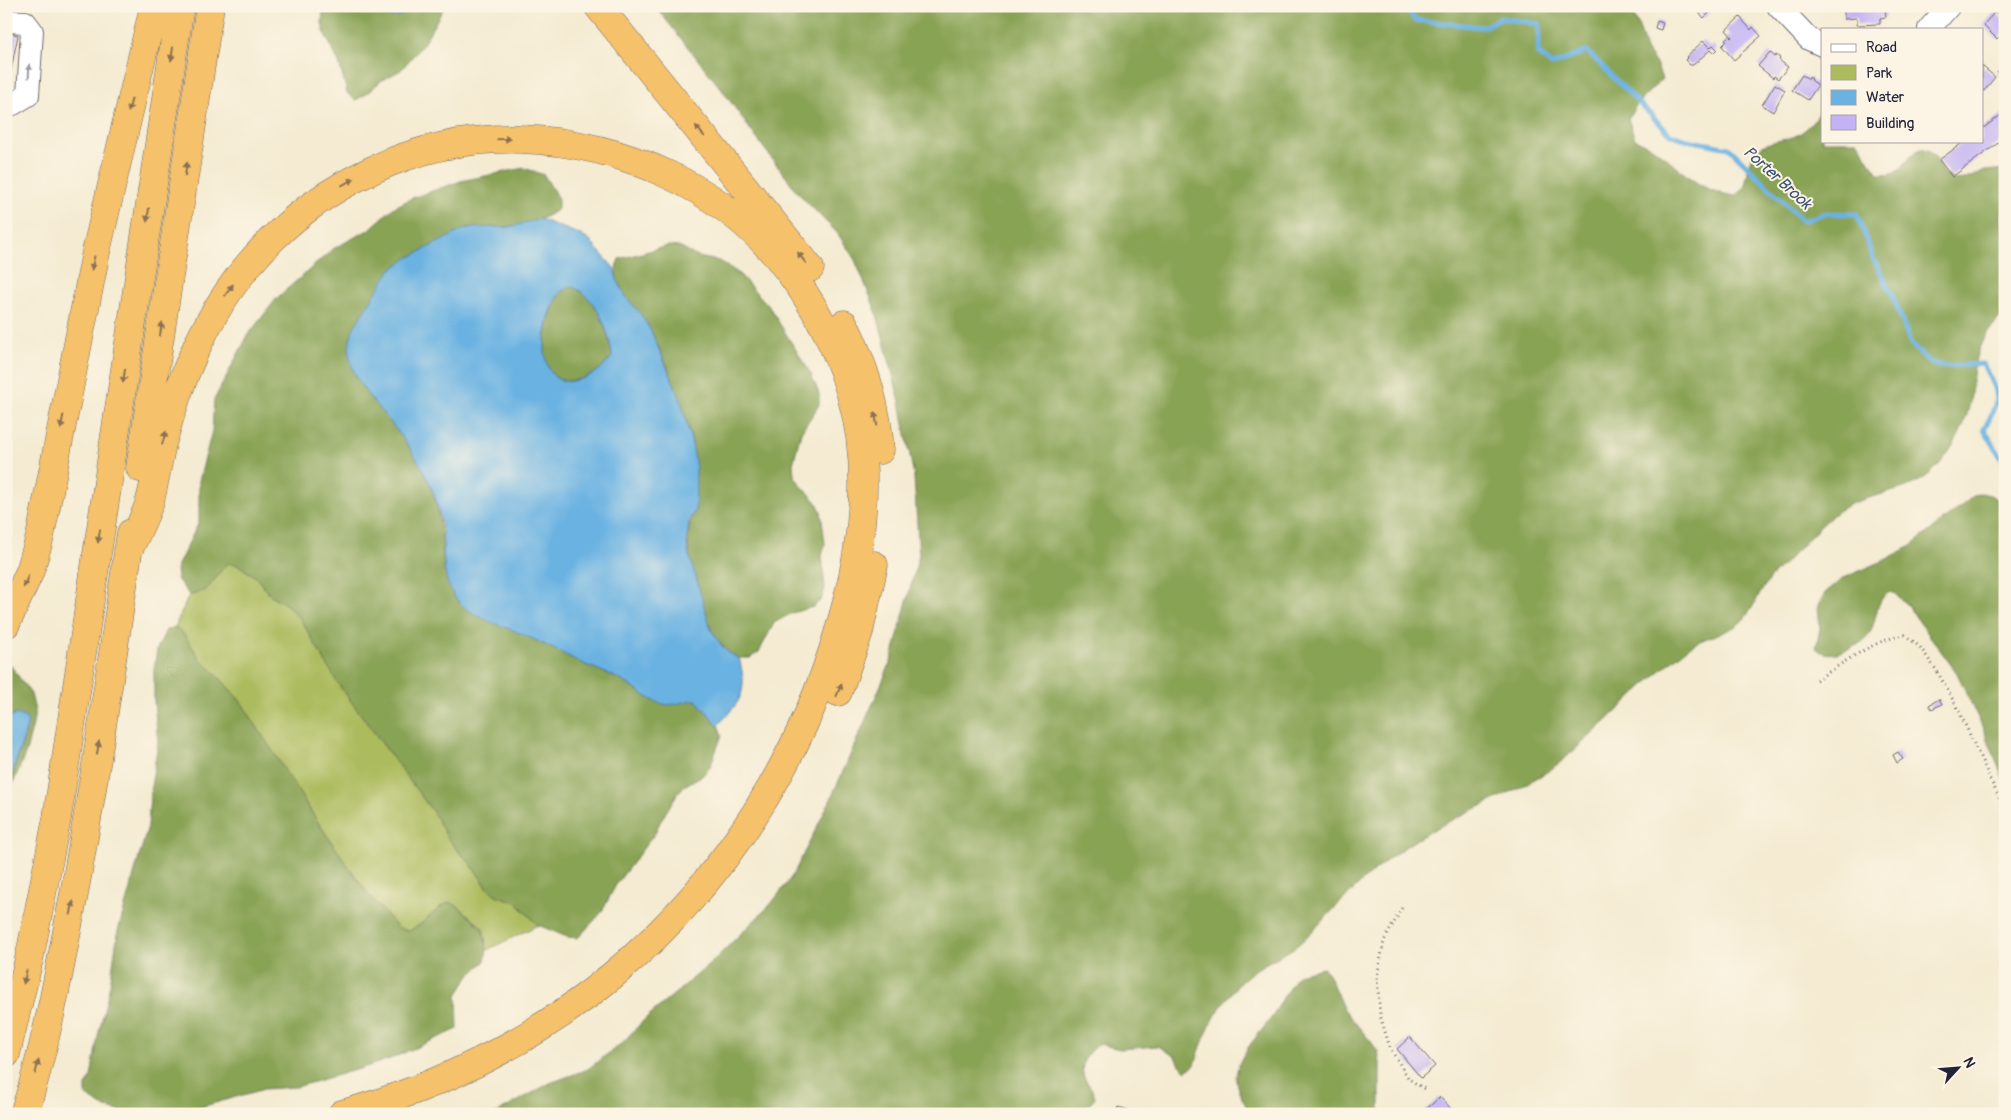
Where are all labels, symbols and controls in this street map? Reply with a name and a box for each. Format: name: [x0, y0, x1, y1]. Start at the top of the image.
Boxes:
legend: [1821, 28, 1984, 142]
text: Road: [1866, 38, 1897, 57]
one-way arrow: [168, 47, 176, 63]
one-way arrow: [26, 62, 34, 78]
text: Park: [1866, 64, 1893, 83]
text: Water: [1866, 88, 1905, 107]
one-way arrow: [126, 97, 134, 112]
text: Building: [1866, 114, 1914, 133]
one-way arrow: [694, 125, 705, 138]
one-way arrow: [496, 135, 512, 143]
water label: Porter Brook: [1739, 142, 1817, 214]
one-way arrow: [182, 160, 190, 176]
one-way arrow: [341, 177, 355, 186]
one-way arrow: [144, 207, 152, 223]
one-way arrow: [797, 251, 807, 264]
one-way arrow: [89, 255, 97, 270]
one-way arrow: [224, 283, 234, 297]
one-way arrow: [158, 321, 166, 337]
one-way arrow: [119, 368, 127, 384]
one-way arrow: [872, 411, 880, 427]
one-way arrow: [58, 415, 66, 430]
one-way arrow: [160, 430, 168, 446]
one-way arrow: [95, 529, 103, 545]
one-way arrow: [22, 573, 29, 588]
one-way arrow: [836, 682, 843, 697]
one-way arrow: [95, 739, 103, 755]
one-way arrow: [68, 900, 76, 916]
one-way arrow: [21, 970, 29, 985]
north arrow: [1934, 1042, 1984, 1092]
text: N: [1960, 1055, 1979, 1071]
one-way arrow: [33, 1059, 41, 1074]

